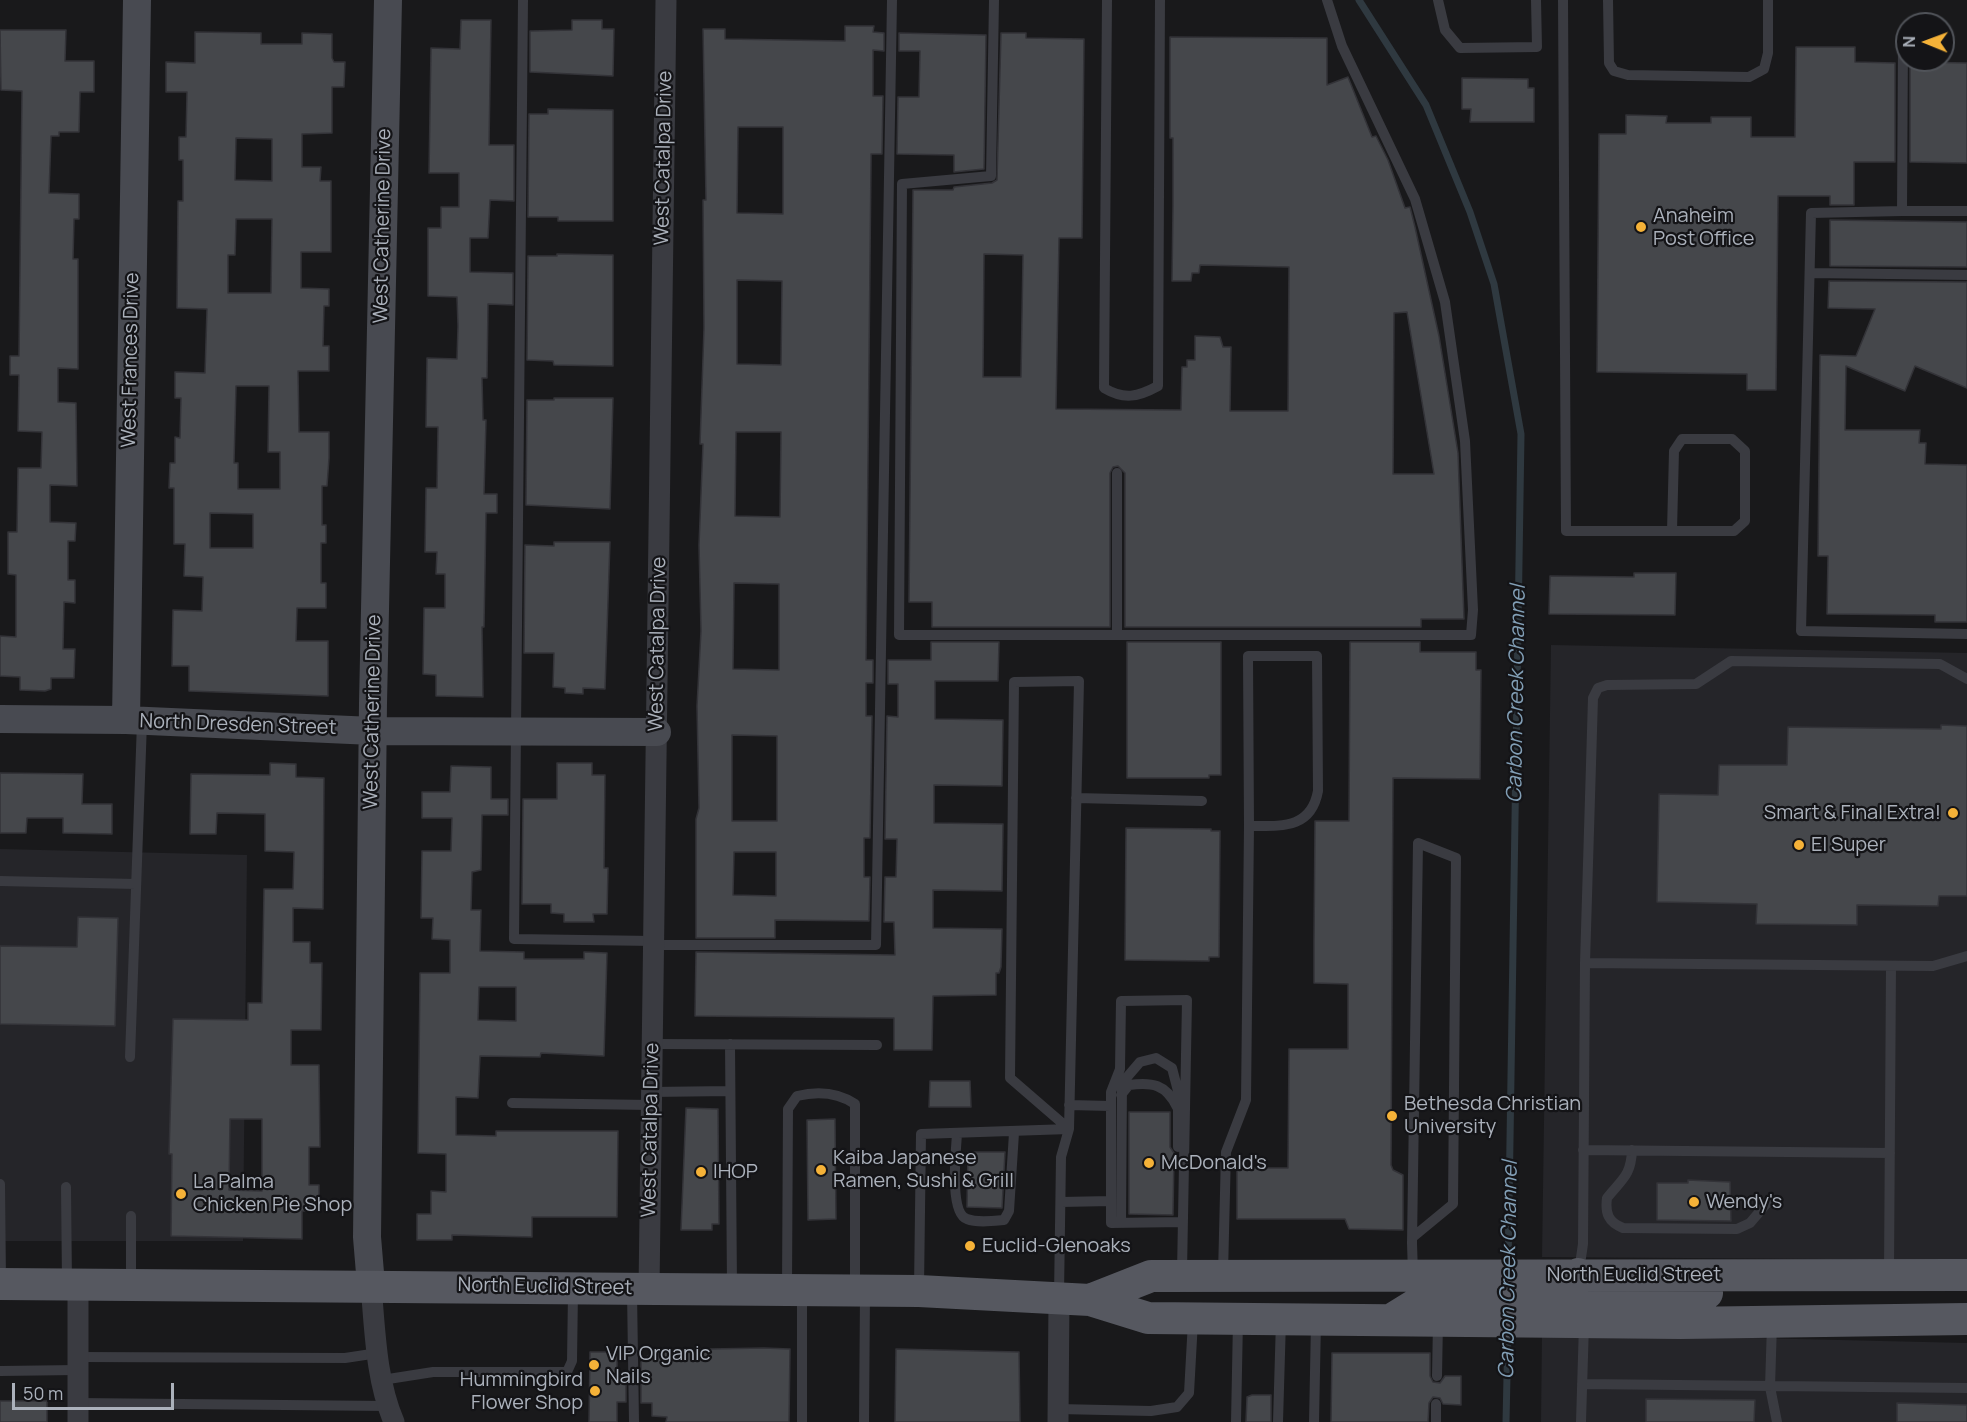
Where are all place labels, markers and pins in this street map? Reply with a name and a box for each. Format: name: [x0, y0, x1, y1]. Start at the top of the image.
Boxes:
place label: Anaheim Post Office: [1653, 204, 1754, 251]
marker: Anaheim Post Office: [1634, 220, 1648, 234]
place label: Smart & Final Extra!: [1764, 801, 1941, 825]
marker: Smart & Final Extra!: [1946, 806, 1960, 820]
place label: El Super: [1811, 833, 1886, 857]
marker: El Super: [1792, 838, 1806, 852]
place label: Bethesda Christian University: [1404, 1092, 1581, 1139]
marker: Bethesda Christian University: [1385, 1109, 1399, 1123]
place label: Kaiba Japanese Ramen, Sushi & Grill: [833, 1146, 1014, 1193]
place label: McDonald's: [1161, 1151, 1267, 1175]
marker: McDonald's: [1142, 1156, 1156, 1170]
place label: IHOP: [713, 1160, 758, 1184]
marker: Kaiba Japanese Ramen, Sushi & Grill: [814, 1163, 828, 1177]
marker: IHOP: [694, 1165, 708, 1179]
place label: La Palma Chicken Pie Shop: [193, 1170, 352, 1217]
marker: La Palma Chicken Pie Shop: [174, 1187, 188, 1201]
place label: Wendy's: [1706, 1190, 1782, 1214]
marker: Wendy's: [1687, 1195, 1701, 1209]
place label: Euclid-Glenoaks: [982, 1234, 1131, 1258]
marker: Euclid-Glenoaks: [963, 1239, 977, 1253]
place label: VIP Organic Nails: [606, 1342, 711, 1389]
marker: VIP Organic Nails: [587, 1358, 601, 1372]
place label: Hummingbird Flower Shop: [460, 1368, 583, 1415]
marker: Hummingbird Flower Shop: [588, 1384, 602, 1398]

